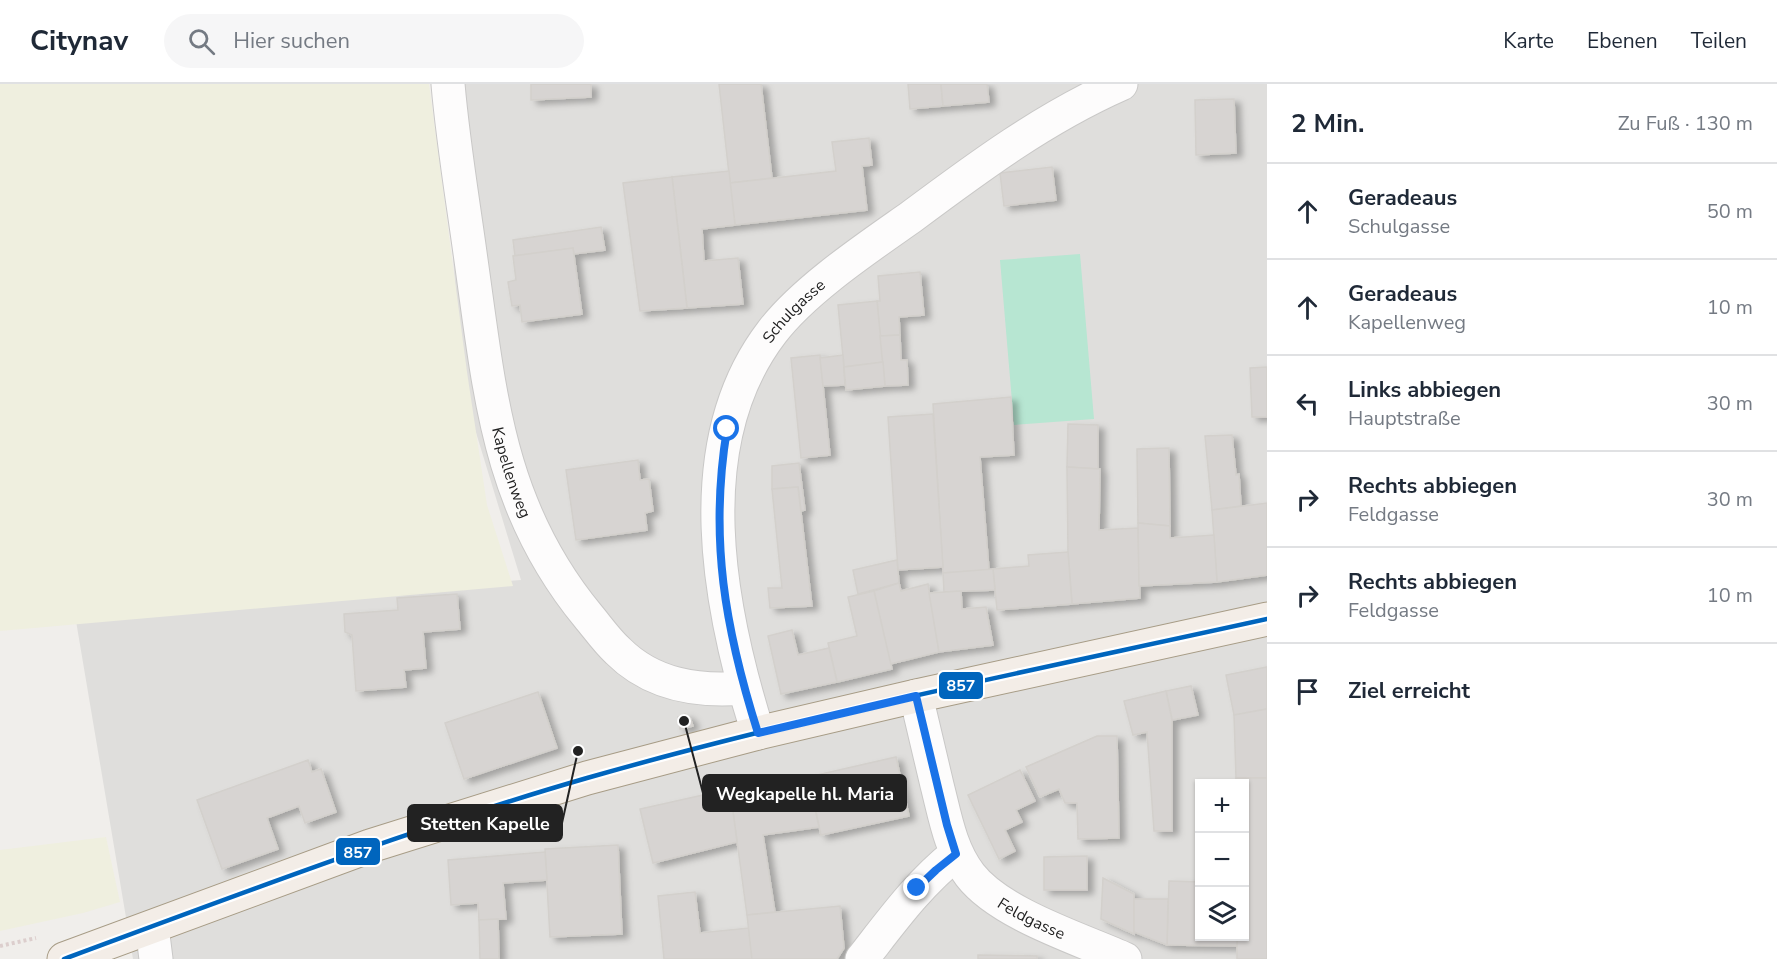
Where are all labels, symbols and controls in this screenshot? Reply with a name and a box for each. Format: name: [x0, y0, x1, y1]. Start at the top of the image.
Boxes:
search box: [164, 14, 584, 68]
text: Citynav: [30, 22, 128, 60]
icon: search: [185, 25, 218, 58]
text: Hier suchen: [233, 26, 350, 56]
text: Karte: [1503, 27, 1554, 55]
text: Ebenen: [1587, 27, 1658, 55]
text: Teilen: [1691, 27, 1747, 55]
text: 2 Min.: [1291, 106, 1364, 141]
text: Zu Fuß · 130 m: [1618, 110, 1753, 137]
text: Geradeaus: [1348, 183, 1457, 213]
icon: ahead: [1291, 195, 1324, 228]
text: 50 m: [1707, 198, 1753, 225]
text: Schulgasse: [1348, 213, 1450, 240]
street label: Schulgasse: [758, 274, 830, 348]
text: Geradeaus: [1348, 279, 1457, 309]
icon: ahead: [1291, 291, 1324, 324]
text: 10 m: [1707, 294, 1753, 321]
text: Kapellenweg: [1348, 309, 1466, 336]
text: Links abbiegen: [1348, 375, 1501, 405]
icon: left: [1291, 387, 1324, 420]
text: 30 m: [1707, 390, 1753, 417]
text: Hauptstraße: [1348, 405, 1461, 432]
route start: [713, 415, 739, 441]
street label: Kapellenweg: [486, 425, 536, 522]
text: Rechts abbiegen: [1348, 471, 1517, 501]
icon: right: [1291, 483, 1324, 516]
text: 30 m: [1707, 486, 1753, 513]
text: Feldgasse: [1348, 501, 1439, 528]
text: Rechts abbiegen: [1348, 567, 1517, 597]
icon: right: [1291, 579, 1324, 612]
text: 10 m: [1707, 582, 1753, 609]
text: Feldgasse: [1348, 597, 1439, 624]
line badge: 857: [938, 671, 984, 700]
text: 857: [947, 675, 975, 697]
icon: arrive: [1291, 675, 1324, 708]
text: Ziel erreicht: [1348, 676, 1470, 706]
callout: Wegkapelle hl. Maria: [703, 775, 906, 811]
map controls: [1195, 779, 1249, 941]
button: +: [1195, 779, 1249, 833]
text: Wegkapelle hl. Maria: [716, 782, 894, 806]
callout: Stetten Kapelle: [408, 805, 562, 841]
text: Stetten Kapelle: [420, 812, 550, 836]
button: −: [1195, 833, 1249, 887]
line badge: 857: [335, 837, 381, 866]
text: 857: [344, 842, 372, 864]
route end: [903, 874, 929, 900]
button: layers: [1195, 887, 1249, 941]
street label: Feldgasse: [993, 893, 1068, 945]

